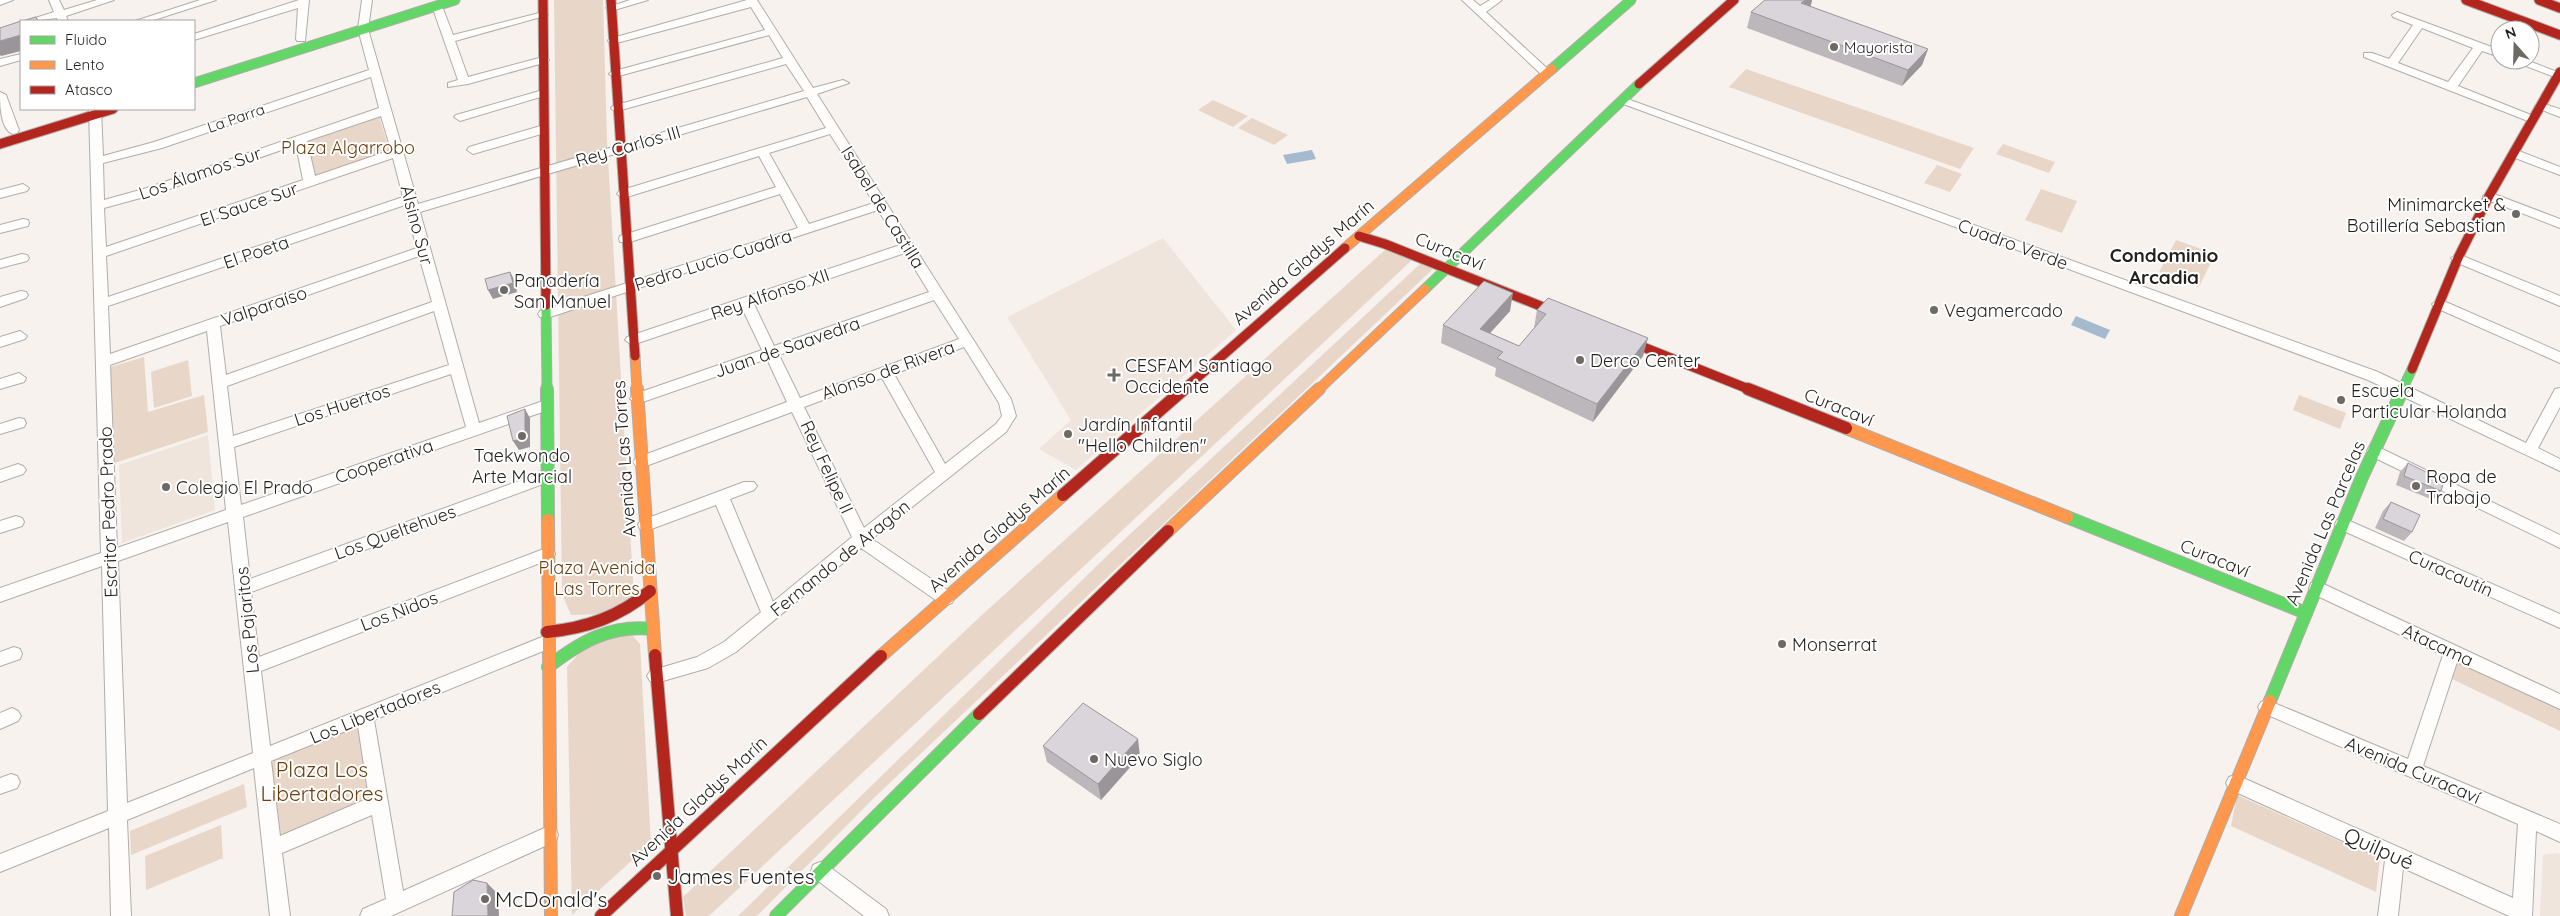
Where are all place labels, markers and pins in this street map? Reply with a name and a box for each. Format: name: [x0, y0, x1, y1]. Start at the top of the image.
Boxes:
place label: Mayorista: [1844, 38, 1913, 57]
marker: Mayorista: [1828, 41, 1840, 53]
place label: Minimarcket & Botillería Sebastian: [2347, 193, 2506, 237]
marker: Minimarcket & Botillería Sebastian: [2510, 208, 2522, 220]
place label: Panadería San Manuel: [514, 269, 611, 313]
marker: Panadería San Manuel: [498, 284, 510, 296]
place label: Vegamercado: [1944, 299, 2063, 322]
marker: Vegamercado: [1928, 304, 1940, 316]
place label: Derco Center: [1590, 349, 1700, 372]
place label: CESFAM Santiago Occidente: [1125, 354, 1272, 398]
marker: Derco Center: [1574, 354, 1586, 366]
marker: CESFAM Santiago Occidente: [1107, 368, 1121, 382]
place label: Escuela Particular Holanda: [2351, 379, 2507, 423]
marker: Escuela Particular Holanda: [2335, 394, 2347, 406]
place label: Jardín Infantil "Hello Children": [1078, 413, 1207, 457]
marker: Jardín Infantil "Hello Children": [1062, 428, 1074, 440]
marker: Taekwondo Arte Marcial: [516, 430, 528, 442]
place label: Taekwondo Arte Marcial: [472, 444, 572, 488]
place label: Ropa de Trabajo: [2426, 465, 2497, 509]
place label: Colegio El Prado: [176, 476, 313, 499]
marker: Ropa de Trabajo: [2410, 480, 2422, 492]
marker: Colegio El Prado: [160, 481, 172, 493]
place label: Monserrat: [1792, 633, 1877, 656]
marker: Monserrat: [1776, 638, 1788, 650]
place label: Nuevo Siglo: [1104, 748, 1203, 771]
marker: Nuevo Siglo: [1088, 753, 1100, 765]
place label: James Fuentes: [667, 863, 815, 889]
marker: James Fuentes: [651, 870, 663, 882]
place label: McDonald's: [495, 886, 607, 912]
marker: McDonald's: [479, 893, 491, 905]

